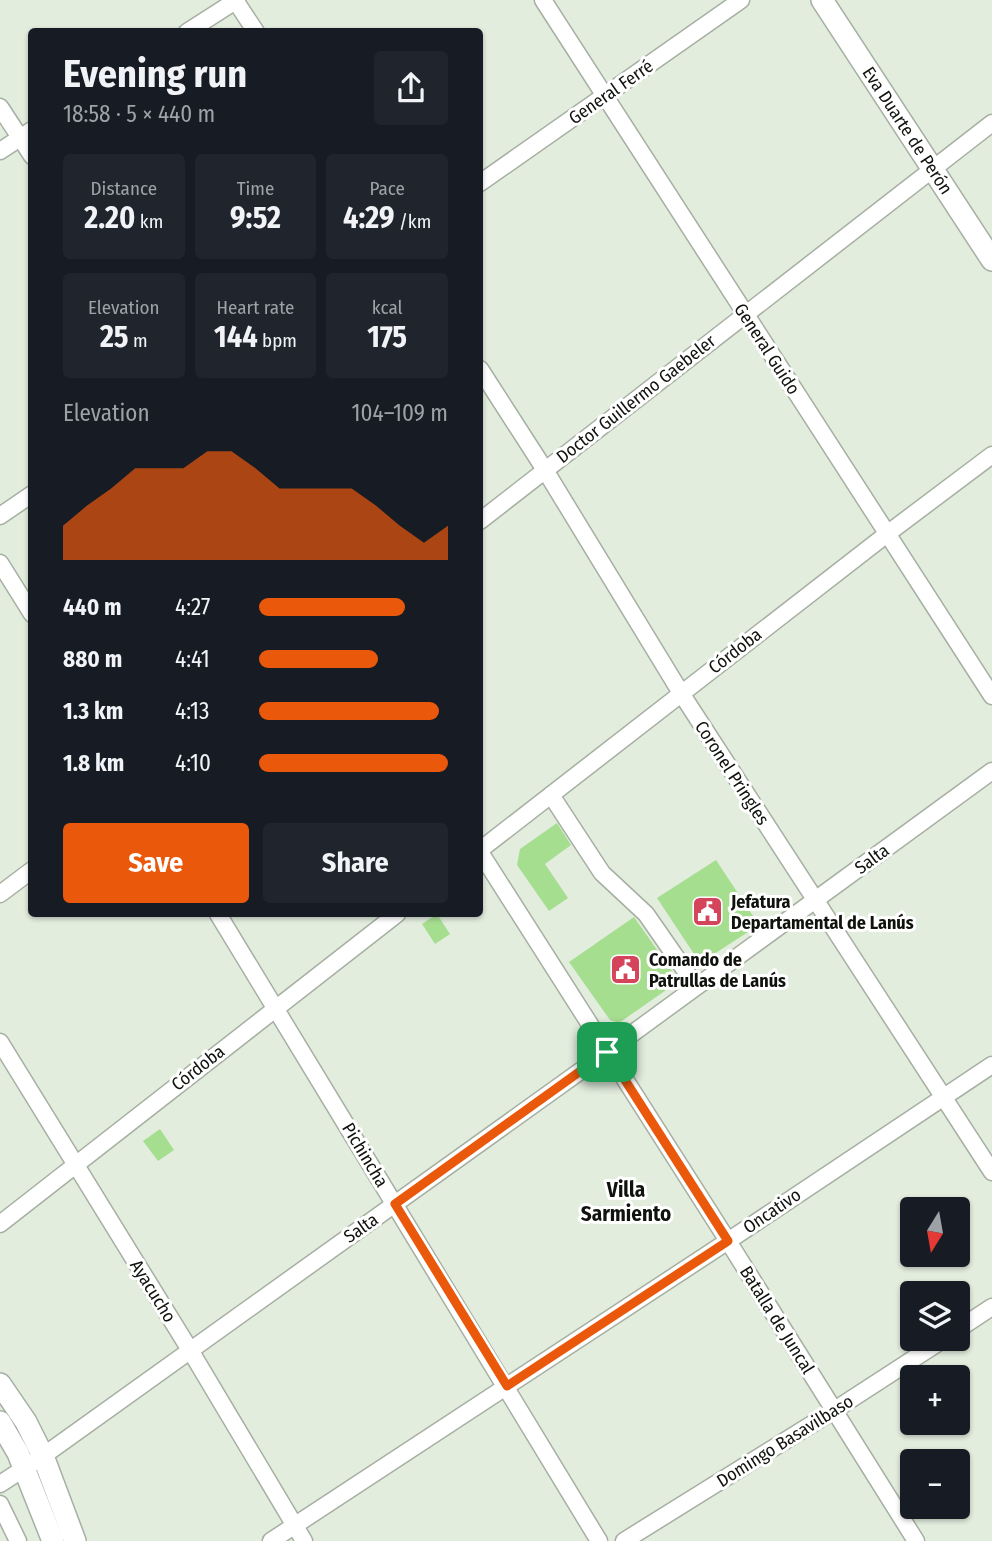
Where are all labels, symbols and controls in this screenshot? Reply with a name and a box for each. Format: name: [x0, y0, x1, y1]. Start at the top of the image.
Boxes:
text: Evening run: [63, 51, 247, 97]
button: share: [374, 51, 448, 125]
street label: General Ferré: [565, 55, 658, 129]
street label: Eva Duarte de Perón: [858, 63, 957, 199]
text: 18:58 · 5 × 440 m: [63, 100, 215, 128]
text: Distance: [91, 177, 157, 200]
text: Time: [237, 177, 274, 200]
text: Pace: [369, 177, 405, 200]
text: 2.20: [84, 200, 135, 236]
text: 9:52: [230, 200, 281, 236]
text: 4:29: [343, 200, 395, 236]
text: km: [135, 210, 163, 233]
text: /km: [395, 210, 431, 233]
text: Elevation: [88, 296, 160, 319]
text: Heart rate: [216, 296, 295, 319]
text: kcal: [372, 296, 403, 319]
street label: General Guido: [729, 299, 805, 399]
text: 25: [100, 319, 129, 355]
text: 144: [214, 319, 258, 355]
text: 175: [367, 319, 407, 355]
text: m: [129, 329, 148, 352]
text: bpm: [258, 329, 297, 352]
street label: Doctor Guillermo Gaebeler: [552, 330, 721, 468]
text: Elevation: [63, 399, 150, 427]
text: 104–109 m: [352, 399, 448, 427]
text: 440 m: [63, 593, 122, 621]
text: 4:27: [175, 593, 210, 621]
street label: Córdoba: [704, 623, 766, 679]
text: 880 m: [63, 645, 122, 673]
text: 4:41: [175, 645, 210, 673]
text: 1.3 km: [63, 697, 123, 725]
text: 4:13: [175, 697, 209, 725]
street label: Coronel Pringles: [690, 717, 774, 830]
text: 1.8 km: [63, 749, 124, 777]
text: 4:10: [175, 749, 211, 777]
button: Save: [63, 823, 249, 903]
button: Share: [263, 823, 448, 903]
street label: Salta: [851, 839, 894, 879]
place label: Jefatura Departamental de Lanús: [730, 891, 914, 934]
public building icon: Jefatura Departamental de Lanús: [691, 895, 725, 929]
place label: Comando de Patrullas de Lanús: [649, 949, 786, 992]
public building icon: Comando de Patrullas de Lanús: [609, 953, 643, 987]
pin: [577, 1022, 637, 1082]
icon: arrive: [588, 1033, 626, 1071]
street label: Córdoba: [167, 1040, 229, 1096]
street label: Pichincha: [337, 1119, 393, 1191]
district label: Villa Sarmiento: [581, 1177, 671, 1227]
street label: Oncativo: [739, 1184, 805, 1238]
north arrow: [900, 1197, 970, 1267]
map controls: [900, 1197, 970, 1519]
street label: Salta: [340, 1208, 383, 1248]
street label: Ayacucho: [125, 1256, 181, 1326]
street label: Batalla de Juncal: [735, 1262, 819, 1378]
button: layers: [900, 1281, 970, 1351]
button: +: [900, 1365, 970, 1435]
street label: Domingo Basavilbaso: [713, 1390, 857, 1492]
button: −: [900, 1449, 970, 1519]

